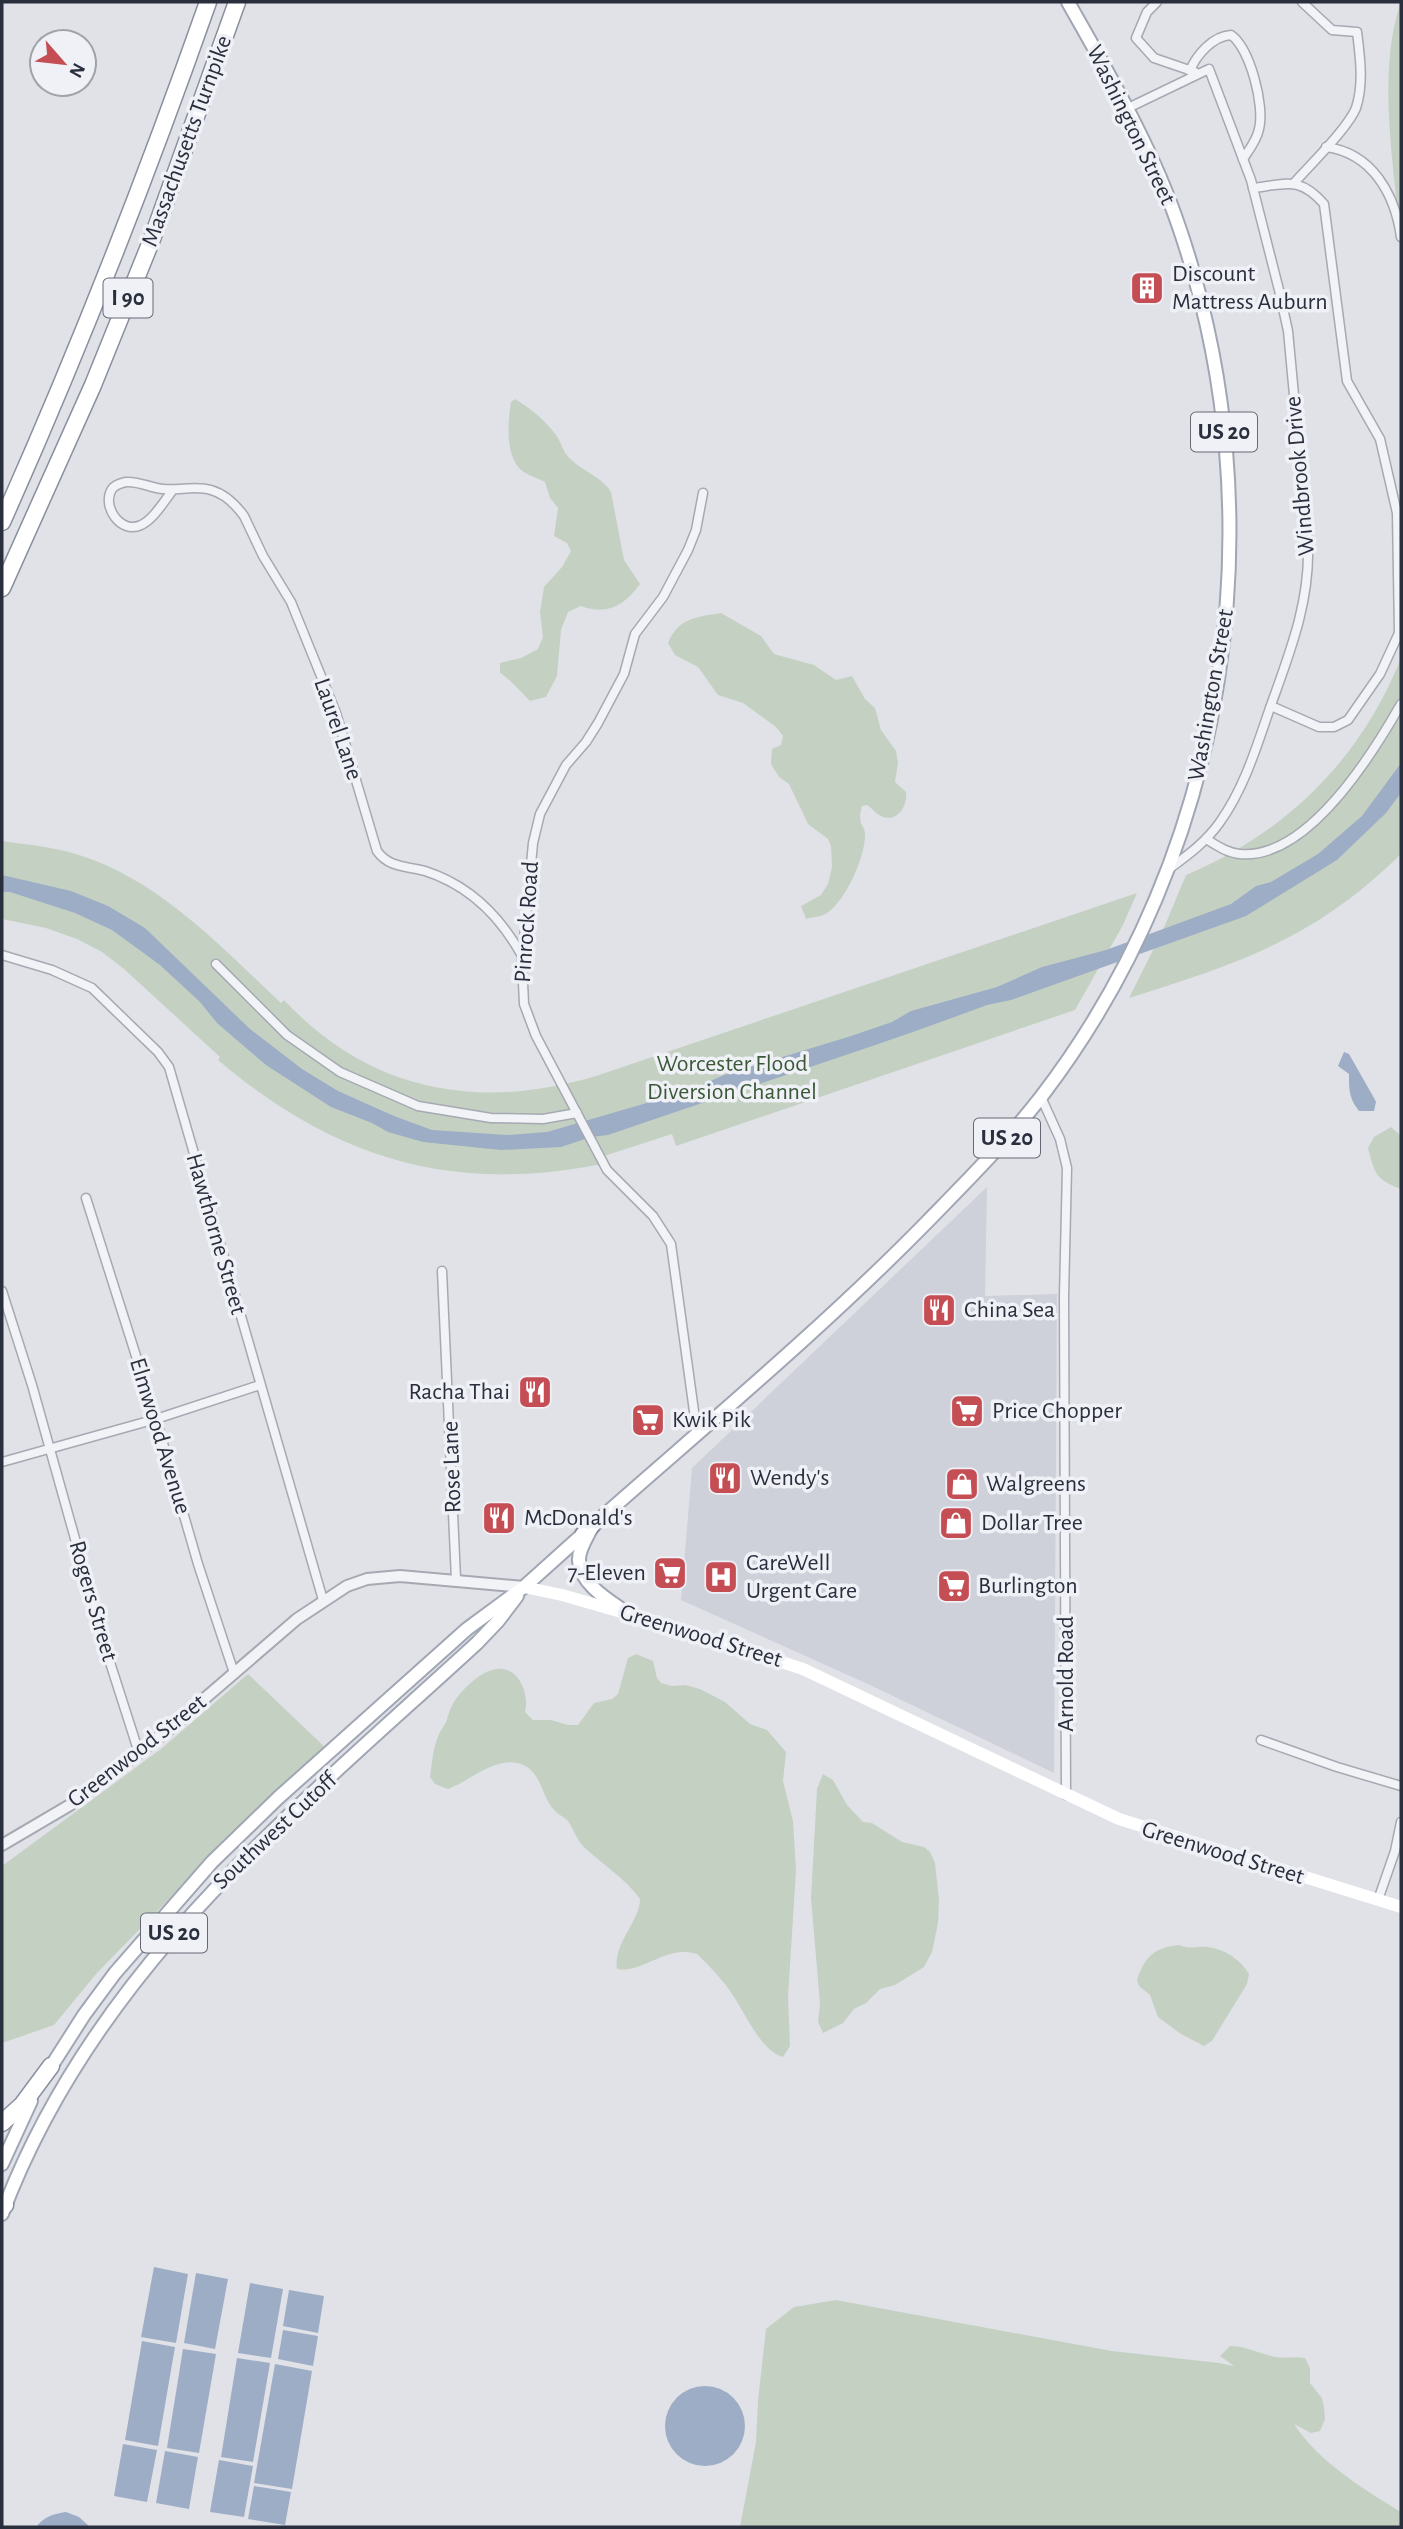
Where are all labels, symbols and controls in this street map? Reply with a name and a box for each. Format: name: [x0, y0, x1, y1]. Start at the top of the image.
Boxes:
north arrow: [28, 28, 98, 98]
street label: Massachusetts Turnpike: [138, 32, 236, 250]
street label: Washington Street: [1082, 41, 1180, 209]
text: N: [65, 60, 88, 81]
place label: Discount Mattress Auburn: [1172, 262, 1328, 314]
building icon: Discount Mattress Auburn: [1128, 269, 1166, 307]
road number: I 90: [104, 278, 152, 318]
street label: Windbrook Drive: [1281, 395, 1319, 557]
road number: US 20: [1191, 412, 1257, 452]
street label: Washington Street: [1184, 607, 1238, 783]
street label: Laurel Lane: [309, 675, 367, 783]
street label: Pinrock Road: [511, 860, 543, 984]
park label: Worcester Flood Diversion Channel: [647, 1052, 817, 1104]
road number: US 20: [974, 1119, 1040, 1158]
street label: Hawthorne Street: [182, 1151, 251, 1318]
restaurant icon: China Sea: [920, 1291, 958, 1329]
place label: China Sea: [964, 1298, 1055, 1322]
street label: Elmwood Avenue: [125, 1355, 195, 1517]
restaurant icon: Racha Thai: [516, 1373, 554, 1411]
place label: Racha Thai: [408, 1380, 510, 1404]
supermarket icon: Price Chopper: [948, 1392, 986, 1430]
place label: Price Chopper: [992, 1399, 1122, 1423]
supermarket icon: Kwik Pik: [629, 1401, 667, 1439]
place label: Kwik Pik: [672, 1408, 751, 1432]
street label: Rose Lane: [438, 1420, 466, 1514]
restaurant icon: Wendy's: [706, 1459, 744, 1497]
shop icon: Walgreens: [943, 1465, 981, 1503]
place label: Wendy's: [750, 1466, 829, 1490]
place label: Walgreens: [986, 1472, 1086, 1496]
restaurant icon: McDonald's: [480, 1499, 518, 1537]
shop icon: Dollar Tree: [937, 1504, 975, 1542]
place label: McDonald's: [524, 1506, 633, 1530]
place label: Dollar Tree: [981, 1511, 1083, 1535]
street label: Rogers Street: [64, 1538, 122, 1664]
place label: CareWell Urgent Care: [746, 1551, 857, 1603]
supermarket icon: 7-Eleven: [651, 1554, 689, 1592]
hospital icon: CareWell Urgent Care: [702, 1558, 740, 1596]
place label: 7-Eleven: [568, 1561, 646, 1585]
supermarket icon: Burlington: [935, 1567, 973, 1605]
place label: Burlington: [978, 1574, 1078, 1598]
street label: Greenwood Street: [617, 1600, 785, 1672]
street label: Arnold Road: [1054, 1616, 1078, 1732]
street label: Greenwood Street: [63, 1690, 211, 1812]
street label: Southwest Cutoff: [208, 1767, 343, 1894]
street label: Greenwood Street: [1139, 1817, 1307, 1889]
road number: US 20: [141, 1914, 207, 1952]

